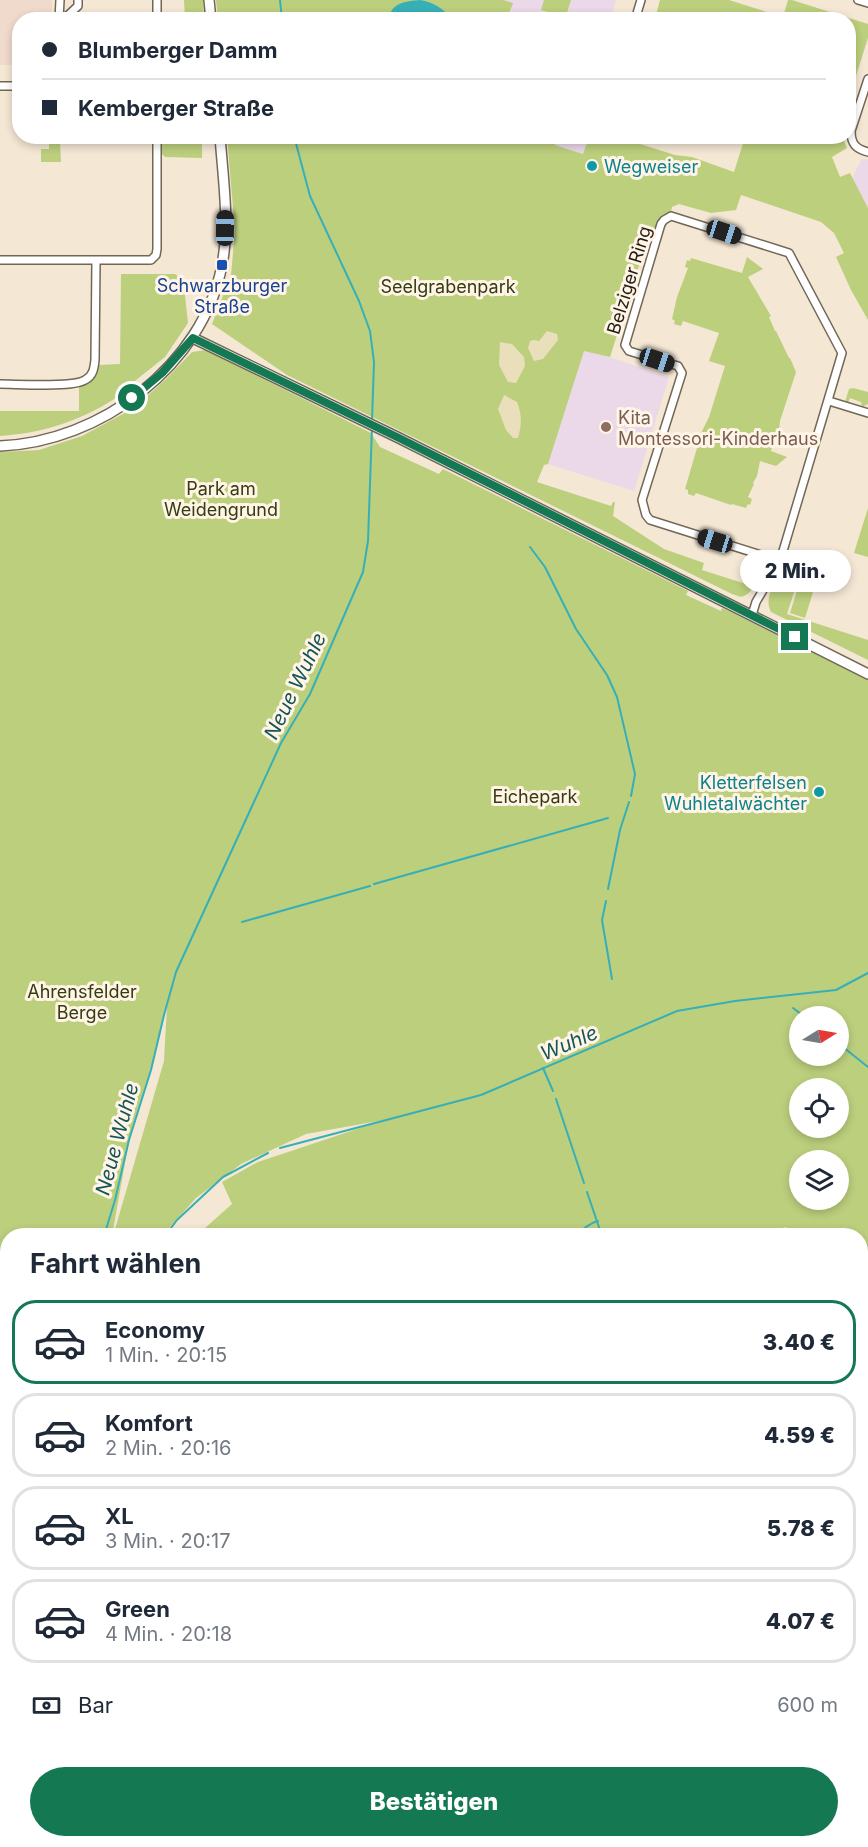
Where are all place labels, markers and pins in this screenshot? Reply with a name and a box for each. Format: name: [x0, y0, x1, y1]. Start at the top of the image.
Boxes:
place label: Wegweiser: [604, 156, 699, 177]
marker: Wegweiser: [585, 159, 599, 173]
marker: Schwarzburger Straße: [215, 258, 229, 272]
place label: Schwarzburger Straße: [157, 275, 287, 317]
place label: Kita Montessori-Kinderhaus: [618, 407, 818, 449]
marker: Kita Montessori-Kinderhaus: [599, 420, 613, 434]
place label: Kletterfelsen Wuhletalwächter: [664, 772, 807, 814]
marker: Kletterfelsen Wuhletalwächter: [812, 785, 826, 799]

